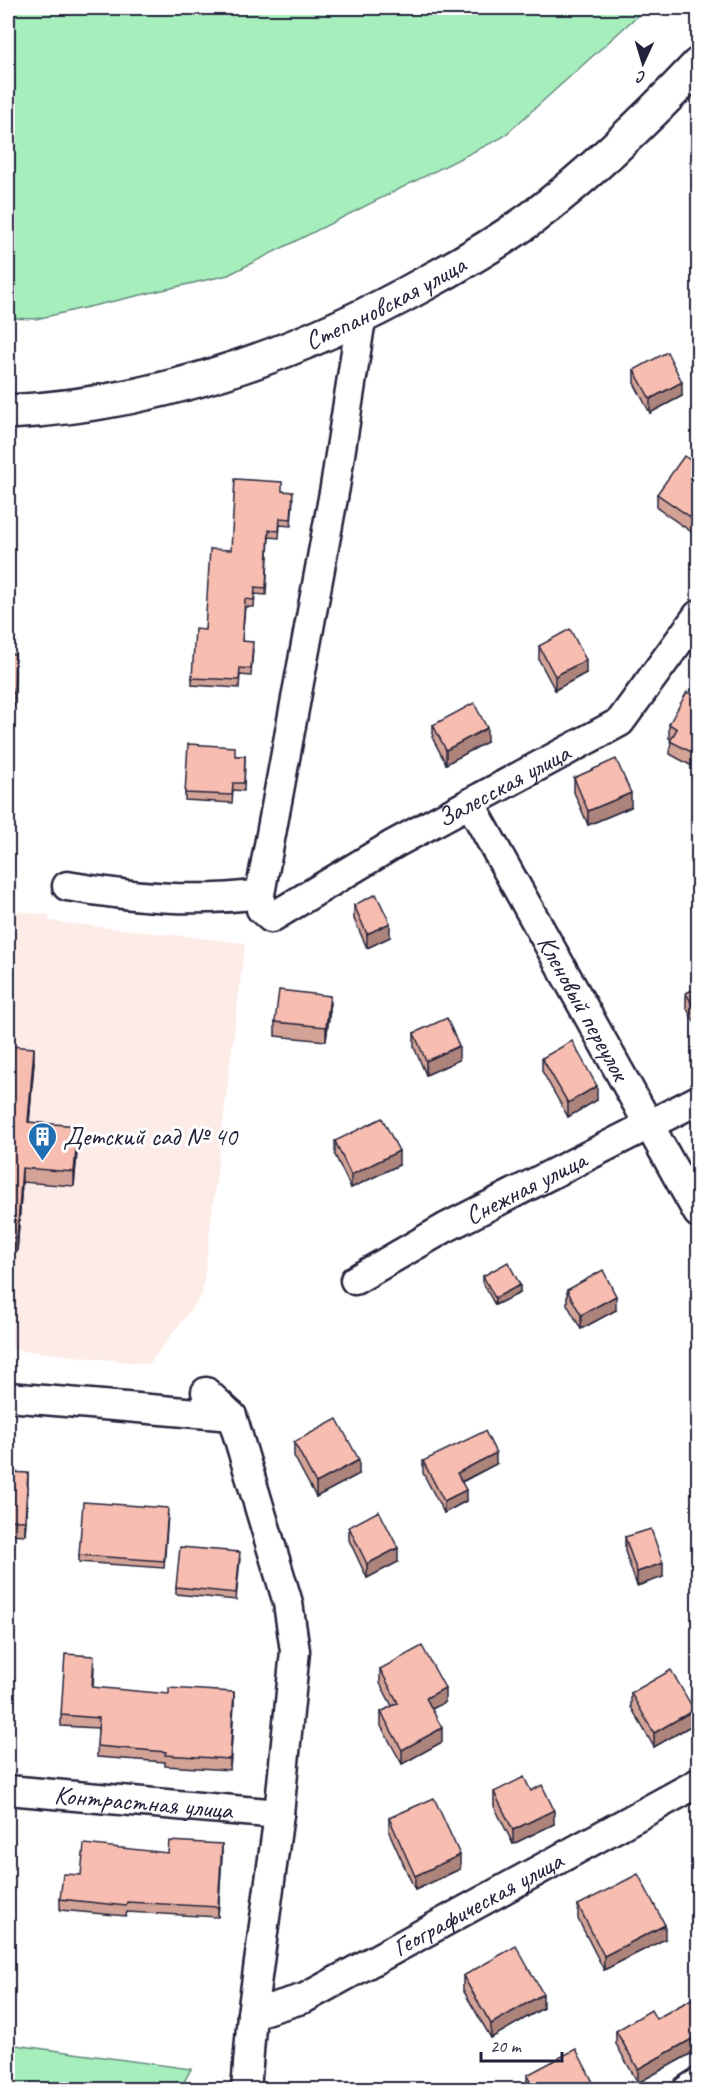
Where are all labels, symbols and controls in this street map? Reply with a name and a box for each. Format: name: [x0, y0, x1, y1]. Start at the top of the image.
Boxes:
north arrow: [613, 33, 673, 93]
text: С: [635, 67, 647, 87]
street label: Степановская улица: [300, 247, 473, 357]
street label: Залесская улица: [431, 735, 577, 834]
street label: Кленовый переулок: [530, 929, 638, 1088]
building icon: Детский сад № 40: [26, 1120, 58, 1162]
place label: Детский сад № 40: [63, 1120, 239, 1153]
street label: Снежная улица: [459, 1142, 594, 1232]
street label: Контрастная улица: [53, 1778, 236, 1826]
street label: Географическая улица: [387, 1843, 570, 1963]
scale bar: [481, 2025, 562, 2063]
text: 20 m: [490, 2035, 523, 2057]

